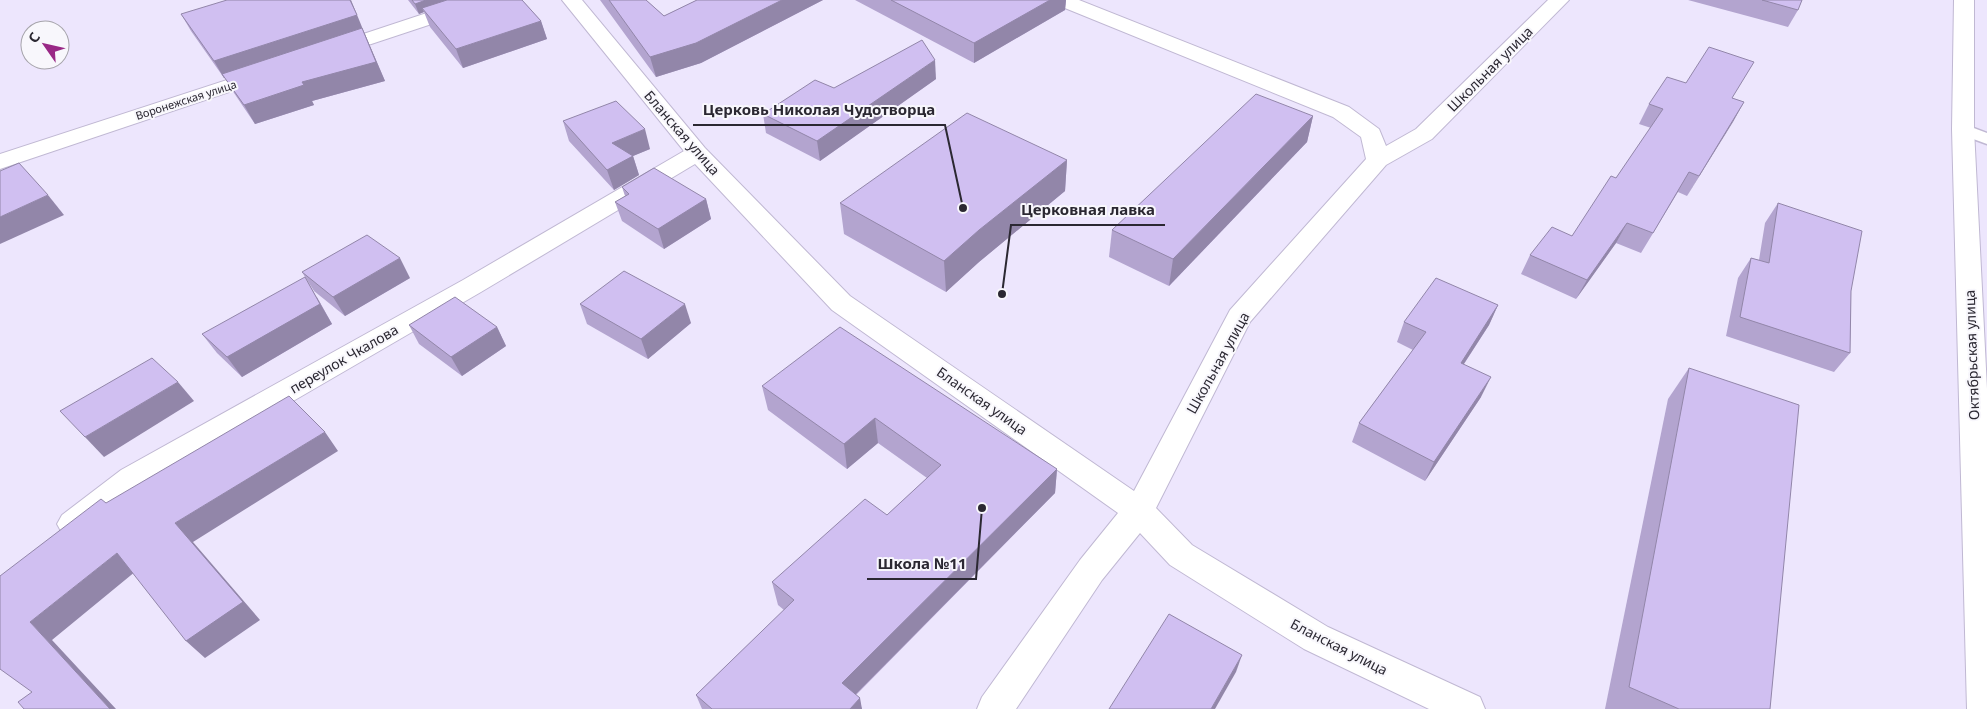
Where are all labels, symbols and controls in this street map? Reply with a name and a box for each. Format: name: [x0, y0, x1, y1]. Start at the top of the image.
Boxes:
north arrow: [20, 20, 70, 70]
street label: Школьная улица: [1443, 22, 1537, 116]
text: С: [23, 28, 44, 47]
street label: Воронежская улица: [134, 76, 238, 123]
street label: Бланская улица: [640, 86, 724, 179]
callout: Церковь Николая Чудотворца: [693, 95, 945, 125]
text: Церковь Николая Чудотворца: [703, 99, 935, 119]
callout: Церковная лавка: [1011, 195, 1165, 225]
text: Церковная лавка: [1021, 199, 1155, 219]
street label: Октябрьская улица: [1960, 290, 1983, 421]
street label: Школьная улица: [1182, 308, 1253, 417]
street label: переулок Чкалова: [286, 320, 402, 397]
street label: Бланская улица: [933, 362, 1031, 439]
callout: Школа №11: [867, 549, 976, 579]
text: Школа №11: [877, 553, 967, 573]
street label: Бланская улица: [1287, 614, 1391, 679]

